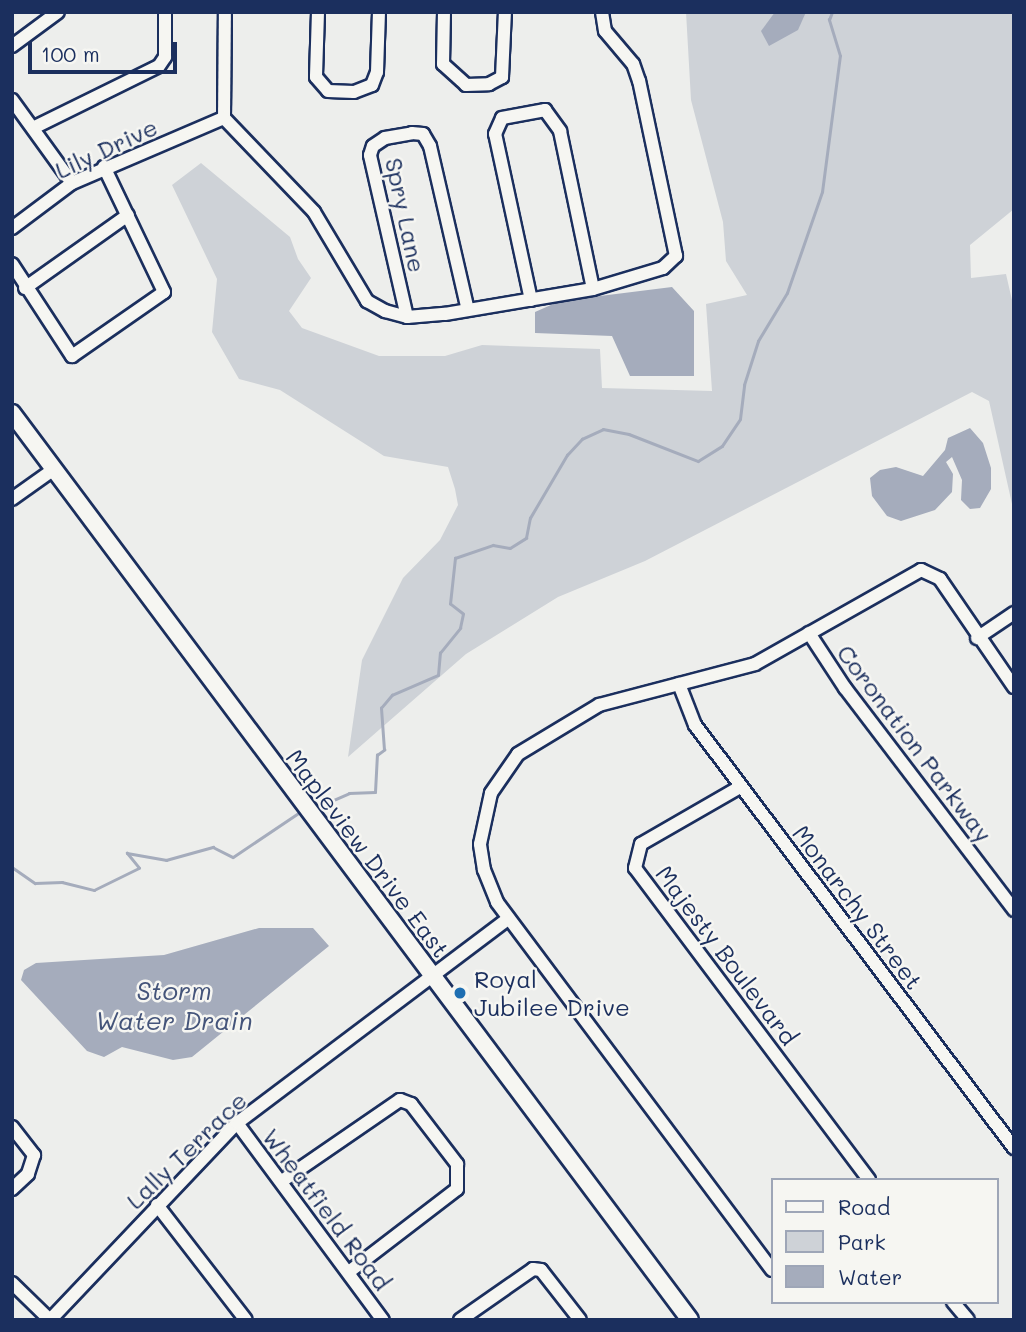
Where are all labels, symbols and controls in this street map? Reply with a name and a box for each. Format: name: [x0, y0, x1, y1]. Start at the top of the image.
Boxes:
scale bar: [32, 28, 180, 72]
text: 100 m: [41, 40, 100, 67]
street label: Lily Drive: [50, 112, 162, 184]
street label: Spry Lane: [380, 155, 432, 275]
street label: Coronation Parkway: [831, 639, 999, 847]
street label: Mapleview Drive East: [280, 743, 456, 963]
street label: Monarchy Street: [787, 819, 929, 995]
street label: Majesty Boulevard: [650, 859, 804, 1051]
place label: Royal Jubilee Drive: [474, 965, 630, 1021]
water label: Storm Water Drain: [95, 975, 253, 1036]
marker: Royal Jubilee Drive: [452, 985, 468, 1001]
street label: Lally Terrace: [120, 1085, 252, 1215]
street label: Wheatfield Road: [257, 1122, 397, 1296]
legend: [771, 1178, 998, 1304]
text: Road: [838, 1193, 890, 1220]
text: Park: [838, 1228, 886, 1255]
text: Water: [838, 1263, 902, 1290]

